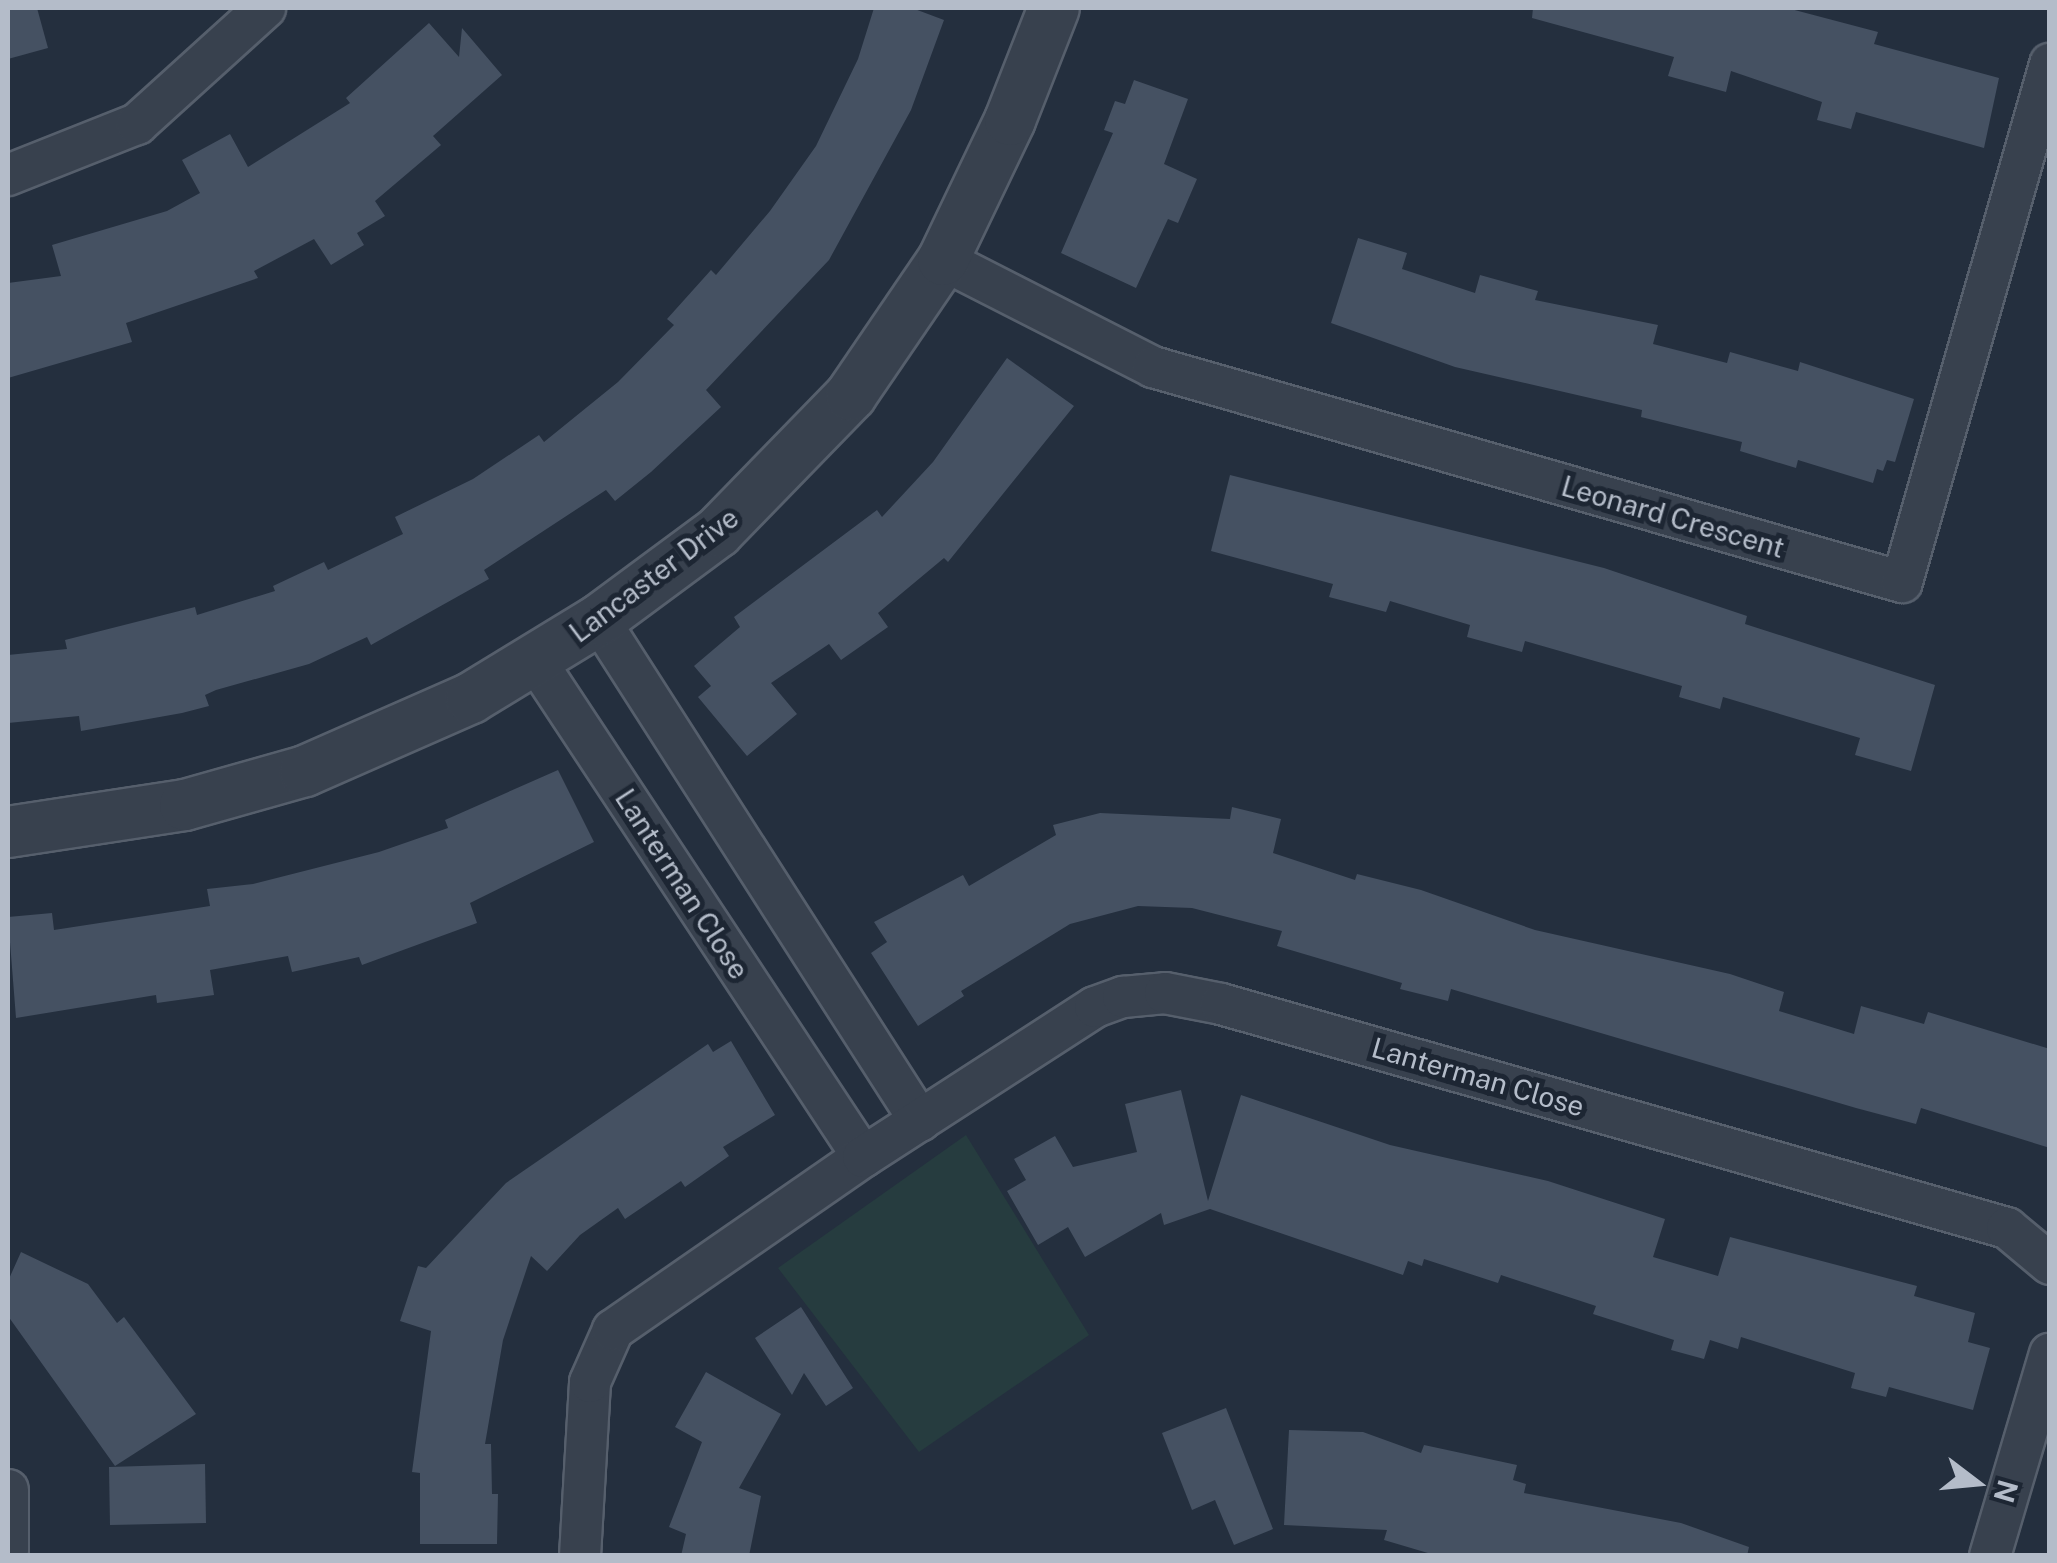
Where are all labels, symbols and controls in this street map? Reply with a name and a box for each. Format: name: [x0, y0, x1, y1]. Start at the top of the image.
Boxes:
street label: Leonard Crescent: [1558, 469, 1788, 565]
street label: Lancaster Drive: [563, 501, 745, 649]
street label: Lanterman Close: [608, 783, 756, 985]
street label: Lanterman Close: [1368, 1031, 1588, 1123]
north arrow: [1927, 1433, 2027, 1533]
text: N: [1987, 1476, 2025, 1506]

